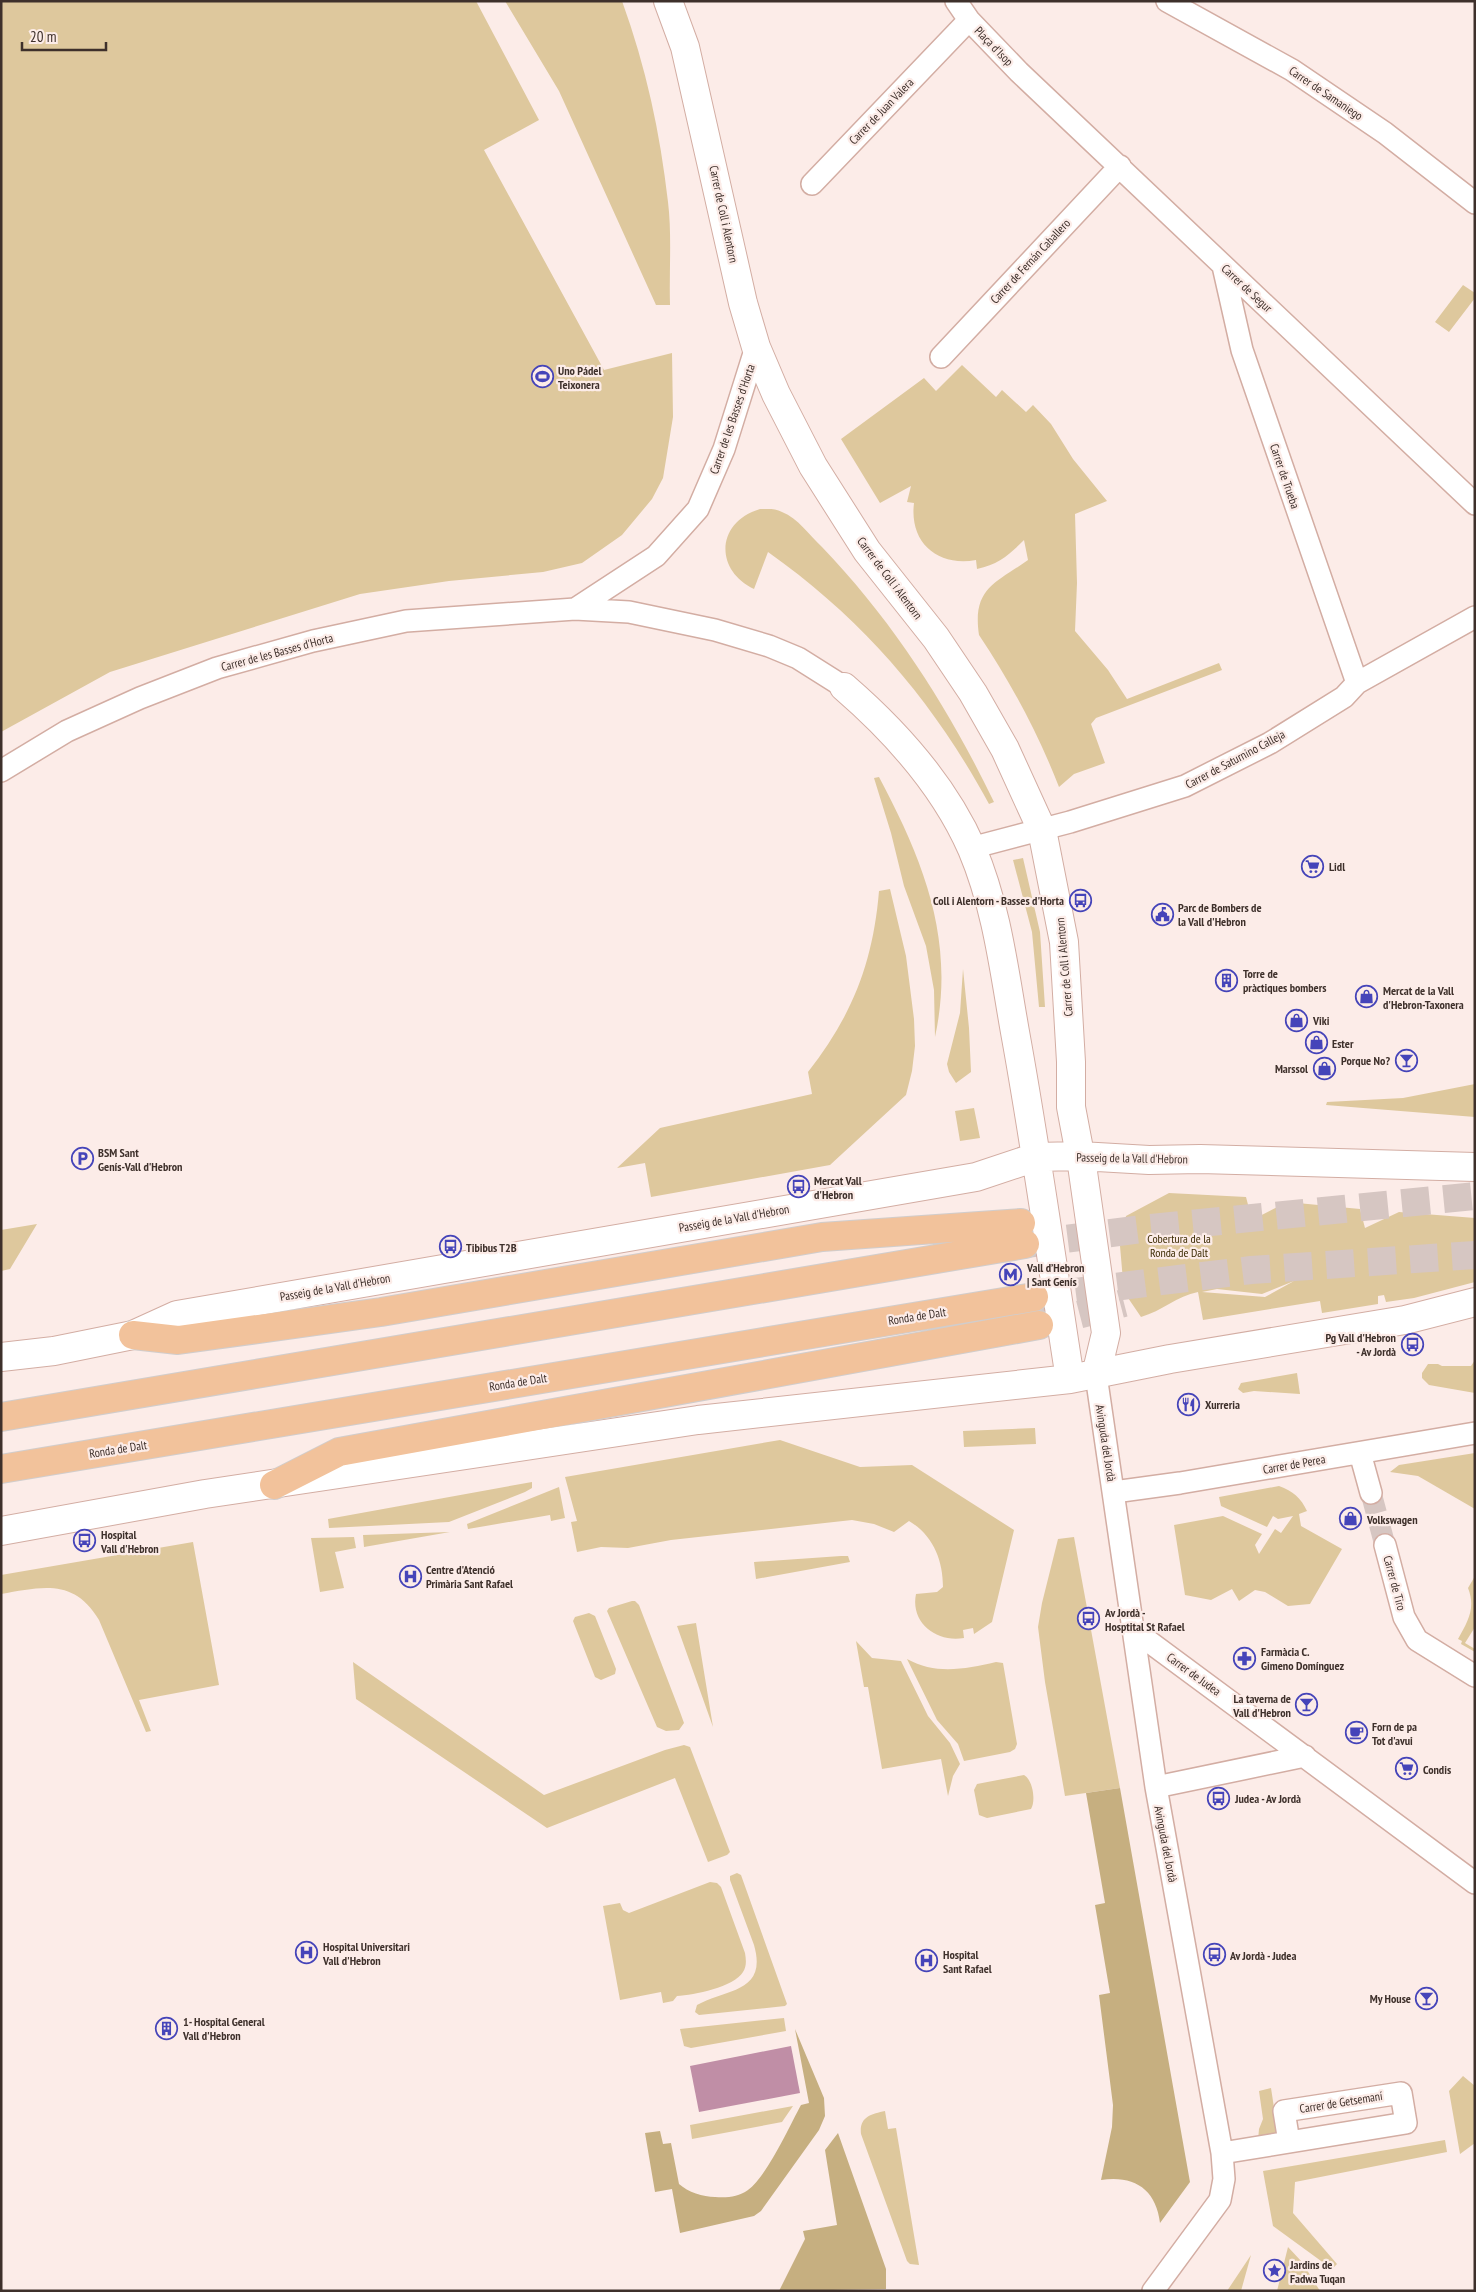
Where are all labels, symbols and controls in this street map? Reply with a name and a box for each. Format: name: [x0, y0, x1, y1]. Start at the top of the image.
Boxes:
scale bar: [22, 20, 106, 52]
street label: Plaça d'Isop: [971, 23, 1017, 69]
text: 20 m: [30, 27, 56, 46]
street label: Carrer de Samaniego: [1286, 63, 1366, 123]
street label: Carrer de Juan Valera: [846, 75, 917, 147]
street label: Carrer de Coll i Alentorn: [706, 164, 742, 264]
street label: Carrer de Fernán Caballero: [987, 215, 1073, 307]
street label: Carrer de Segur: [1219, 261, 1276, 316]
street label: Carrer de les Basses d'Horta: [706, 362, 758, 476]
place label: Uno Pádel Teixonera: [558, 363, 601, 392]
sports icon: Uno Pádel Teixonera: [530, 365, 554, 389]
street label: Carrer de Trueba: [1267, 442, 1303, 511]
street label: Carrer de Coll i Alentorn: [854, 534, 926, 622]
street label: Carrer de les Basses d'Horta: [219, 630, 335, 674]
street label: Carrer de Saturnino Calleja: [1183, 726, 1288, 792]
supermarket icon: Lidl: [1301, 854, 1325, 878]
place label: Lidl: [1329, 859, 1345, 874]
bus stop icon: Coll i Alentorn - Basses d'Horta: [1068, 888, 1092, 912]
place label: Coll i Alentorn - Basses d'Horta: [933, 893, 1064, 908]
place label: Parc de Bombers de la Vall d'Hebron: [1178, 900, 1262, 929]
public building icon: Parc de Bombers de la Vall d'Hebron: [1150, 902, 1174, 926]
street label: Carrer de Coll i Alentorn: [1052, 917, 1076, 1017]
place label: Torre de pràctiques bombers: [1243, 966, 1326, 995]
building icon: Torre de pràctiques bombers: [1215, 968, 1239, 992]
place label: Mercat de la Vall d'Hebron-Taxonera: [1383, 983, 1464, 1012]
shop icon: Mercat de la Vall d'Hebron-Taxonera: [1355, 985, 1379, 1009]
shop icon: Viki: [1285, 1008, 1309, 1032]
place label: Viki: [1312, 1013, 1330, 1028]
shop icon: Ester: [1304, 1031, 1328, 1055]
place label: Ester: [1332, 1036, 1354, 1051]
bar icon: Porque No?: [1394, 1048, 1418, 1072]
place label: Porque No?: [1341, 1053, 1390, 1068]
shop icon: Marssol: [1312, 1056, 1336, 1080]
place label: Marssol: [1275, 1061, 1308, 1076]
place label: BSM Sant Genís-Vall d'Hebron: [98, 1145, 182, 1174]
parking icon: BSM Sant Genís-Vall d'Hebron: [70, 1147, 94, 1171]
street label: Passeig de la Vall d'Hebron: [1076, 1150, 1188, 1166]
place label: Mercat Vall d'Hebron: [814, 1173, 862, 1202]
bus stop icon: Mercat Vall d'Hebron: [786, 1175, 810, 1199]
street label: Passeig de la Vall d'Hebron: [678, 1201, 790, 1235]
park label: Cobertura de la Ronda de Dalt: [1147, 1231, 1211, 1260]
bus stop icon: Tibibus T2B: [438, 1235, 462, 1259]
place label: Tibibus T2B: [466, 1240, 517, 1255]
place label: Vall d’Hebron | Sant Genís: [1026, 1260, 1084, 1289]
metro station icon: Vall d’Hebron | Sant Genís: [999, 1262, 1023, 1286]
street label: Passeig de la Vall d'Hebron: [279, 1270, 391, 1304]
street label: Ronda de Dalt: [887, 1304, 948, 1328]
place label: Pg Vall d'Hebron - Av Jordà: [1325, 1330, 1396, 1359]
bus stop icon: Pg Vall d'Hebron - Av Jordà: [1400, 1332, 1424, 1356]
street label: Ronda de Dalt: [488, 1370, 549, 1394]
restaurant icon: Xurreria: [1177, 1392, 1201, 1416]
place label: Xurreria: [1205, 1397, 1240, 1412]
street label: Avinguda del Jordà: [1093, 1403, 1120, 1483]
street label: Ronda de Dalt: [88, 1437, 149, 1461]
street label: Carrer de Perea: [1262, 1451, 1327, 1477]
shop icon: Volkswagen: [1339, 1507, 1363, 1531]
place label: Volkswagen: [1366, 1512, 1418, 1527]
place label: Hospital Vall d'Hebron: [100, 1527, 159, 1556]
bus stop icon: Hospital Vall d'Hebron: [73, 1529, 97, 1553]
street label: Carrer de Tiro: [1380, 1554, 1410, 1612]
place label: Centre d'Atenció Primària Sant Rafael: [426, 1562, 513, 1591]
hospital icon: Centre d'Atenció Primària Sant Rafael: [398, 1564, 422, 1588]
place label: Av Jordà - Hosptital St Rafael: [1104, 1605, 1185, 1634]
bus stop icon: Av Jordà - Hosptital St Rafael: [1077, 1607, 1101, 1631]
place label: Farmàcia C. Gimeno Domínguez: [1261, 1644, 1345, 1673]
pharmacy icon: Farmàcia C. Gimeno Domínguez: [1233, 1646, 1257, 1670]
street label: Carrer de Judea: [1164, 1649, 1224, 1699]
place label: La taverna de Vall d'Hebron: [1232, 1691, 1291, 1720]
bar icon: La taverna de Vall d'Hebron: [1295, 1693, 1319, 1717]
place label: Forn de pa Tot d'avui: [1372, 1719, 1417, 1748]
cafe icon: Forn de pa Tot d'avui: [1344, 1721, 1368, 1745]
supermarket icon: Condis: [1395, 1757, 1419, 1781]
place label: Condis: [1423, 1762, 1451, 1777]
bus stop icon: Judea - Av Jordà: [1207, 1786, 1231, 1810]
place label: Judea - Av Jordà: [1234, 1791, 1301, 1806]
street label: Avinguda del Jordà: [1151, 1804, 1181, 1884]
place label: Hospital Universitari Vall d'Hebron: [322, 1939, 410, 1968]
hospital icon: Hospital Universitari Vall d'Hebron: [295, 1941, 319, 1965]
bus stop icon: Av Jordà - Judea: [1202, 1943, 1226, 1967]
place label: Hospital Sant Rafael: [943, 1947, 992, 1976]
place label: Av Jordà - Judea: [1229, 1948, 1296, 1963]
hospital icon: Hospital Sant Rafael: [915, 1949, 939, 1973]
bar icon: My House: [1415, 1986, 1439, 2010]
place label: My House: [1370, 1991, 1411, 2006]
place label: 1- Hospital General Vall d'Hebron: [182, 2014, 265, 2043]
building icon: 1- Hospital General Vall d'Hebron: [155, 2016, 179, 2040]
street label: Carrer de Getsemaní: [1298, 2088, 1384, 2116]
place label: Jardins de Fadwa Tuqan: [1289, 2257, 1345, 2286]
place icon: Jardins de Fadwa Tuqan: [1262, 2259, 1286, 2283]

